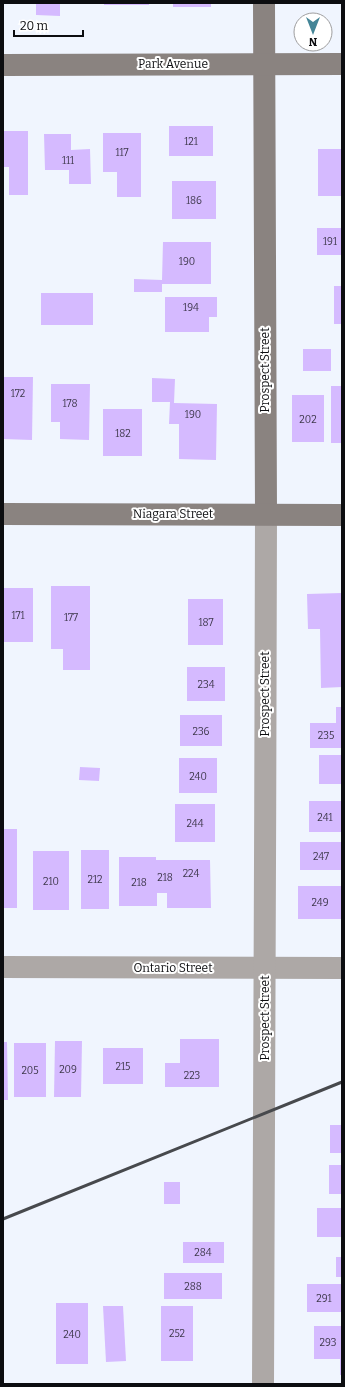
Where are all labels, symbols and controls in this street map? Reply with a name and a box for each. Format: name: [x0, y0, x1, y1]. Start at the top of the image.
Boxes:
scale bar: [14, 12, 83, 38]
north arrow: [293, 12, 333, 52]
text: 20 m: [20, 19, 49, 33]
text: N: [308, 35, 317, 48]
street label: Park Avenue: [138, 57, 208, 71]
house number: 121: [184, 136, 198, 148]
house number: 117: [115, 147, 129, 159]
house number: 111: [62, 155, 74, 167]
house number: 186: [186, 195, 202, 207]
house number: 191: [323, 236, 337, 248]
house number: 190: [179, 256, 195, 268]
house number: 194: [183, 302, 199, 314]
street label: Prospect Street: [258, 327, 272, 413]
house number: 172: [11, 388, 25, 400]
house number: 178: [63, 398, 77, 410]
house number: 190: [185, 409, 201, 421]
house number: 202: [299, 414, 317, 426]
house number: 182: [115, 428, 131, 440]
street label: Niagara Street: [133, 507, 214, 521]
house number: 171: [11, 610, 25, 622]
house number: 177: [64, 612, 78, 624]
house number: 187: [198, 617, 214, 629]
street label: Prospect Street: [258, 651, 272, 737]
house number: 234: [198, 679, 215, 691]
house number: 236: [192, 726, 210, 738]
house number: 235: [318, 730, 334, 742]
house number: 240: [189, 771, 207, 783]
house number: 241: [317, 812, 333, 824]
house number: 244: [186, 818, 204, 830]
house number: 247: [313, 851, 329, 863]
house number: 224: [183, 868, 200, 880]
house number: 218: [157, 872, 173, 884]
house number: 212: [88, 874, 102, 886]
house number: 210: [43, 876, 59, 888]
house number: 218: [131, 877, 147, 889]
house number: 249: [311, 897, 329, 909]
street label: Ontario Street: [133, 961, 213, 975]
street label: Prospect Street: [258, 975, 272, 1061]
house number: 215: [116, 1061, 130, 1073]
house number: 209: [59, 1064, 77, 1076]
house number: 205: [21, 1065, 39, 1077]
house number: 223: [184, 1070, 201, 1082]
house number: 284: [194, 1247, 212, 1259]
house number: 288: [184, 1281, 202, 1293]
house number: 291: [316, 1293, 332, 1305]
house number: 252: [169, 1328, 185, 1340]
house number: 240: [63, 1329, 81, 1341]
house number: 293: [320, 1337, 337, 1349]

